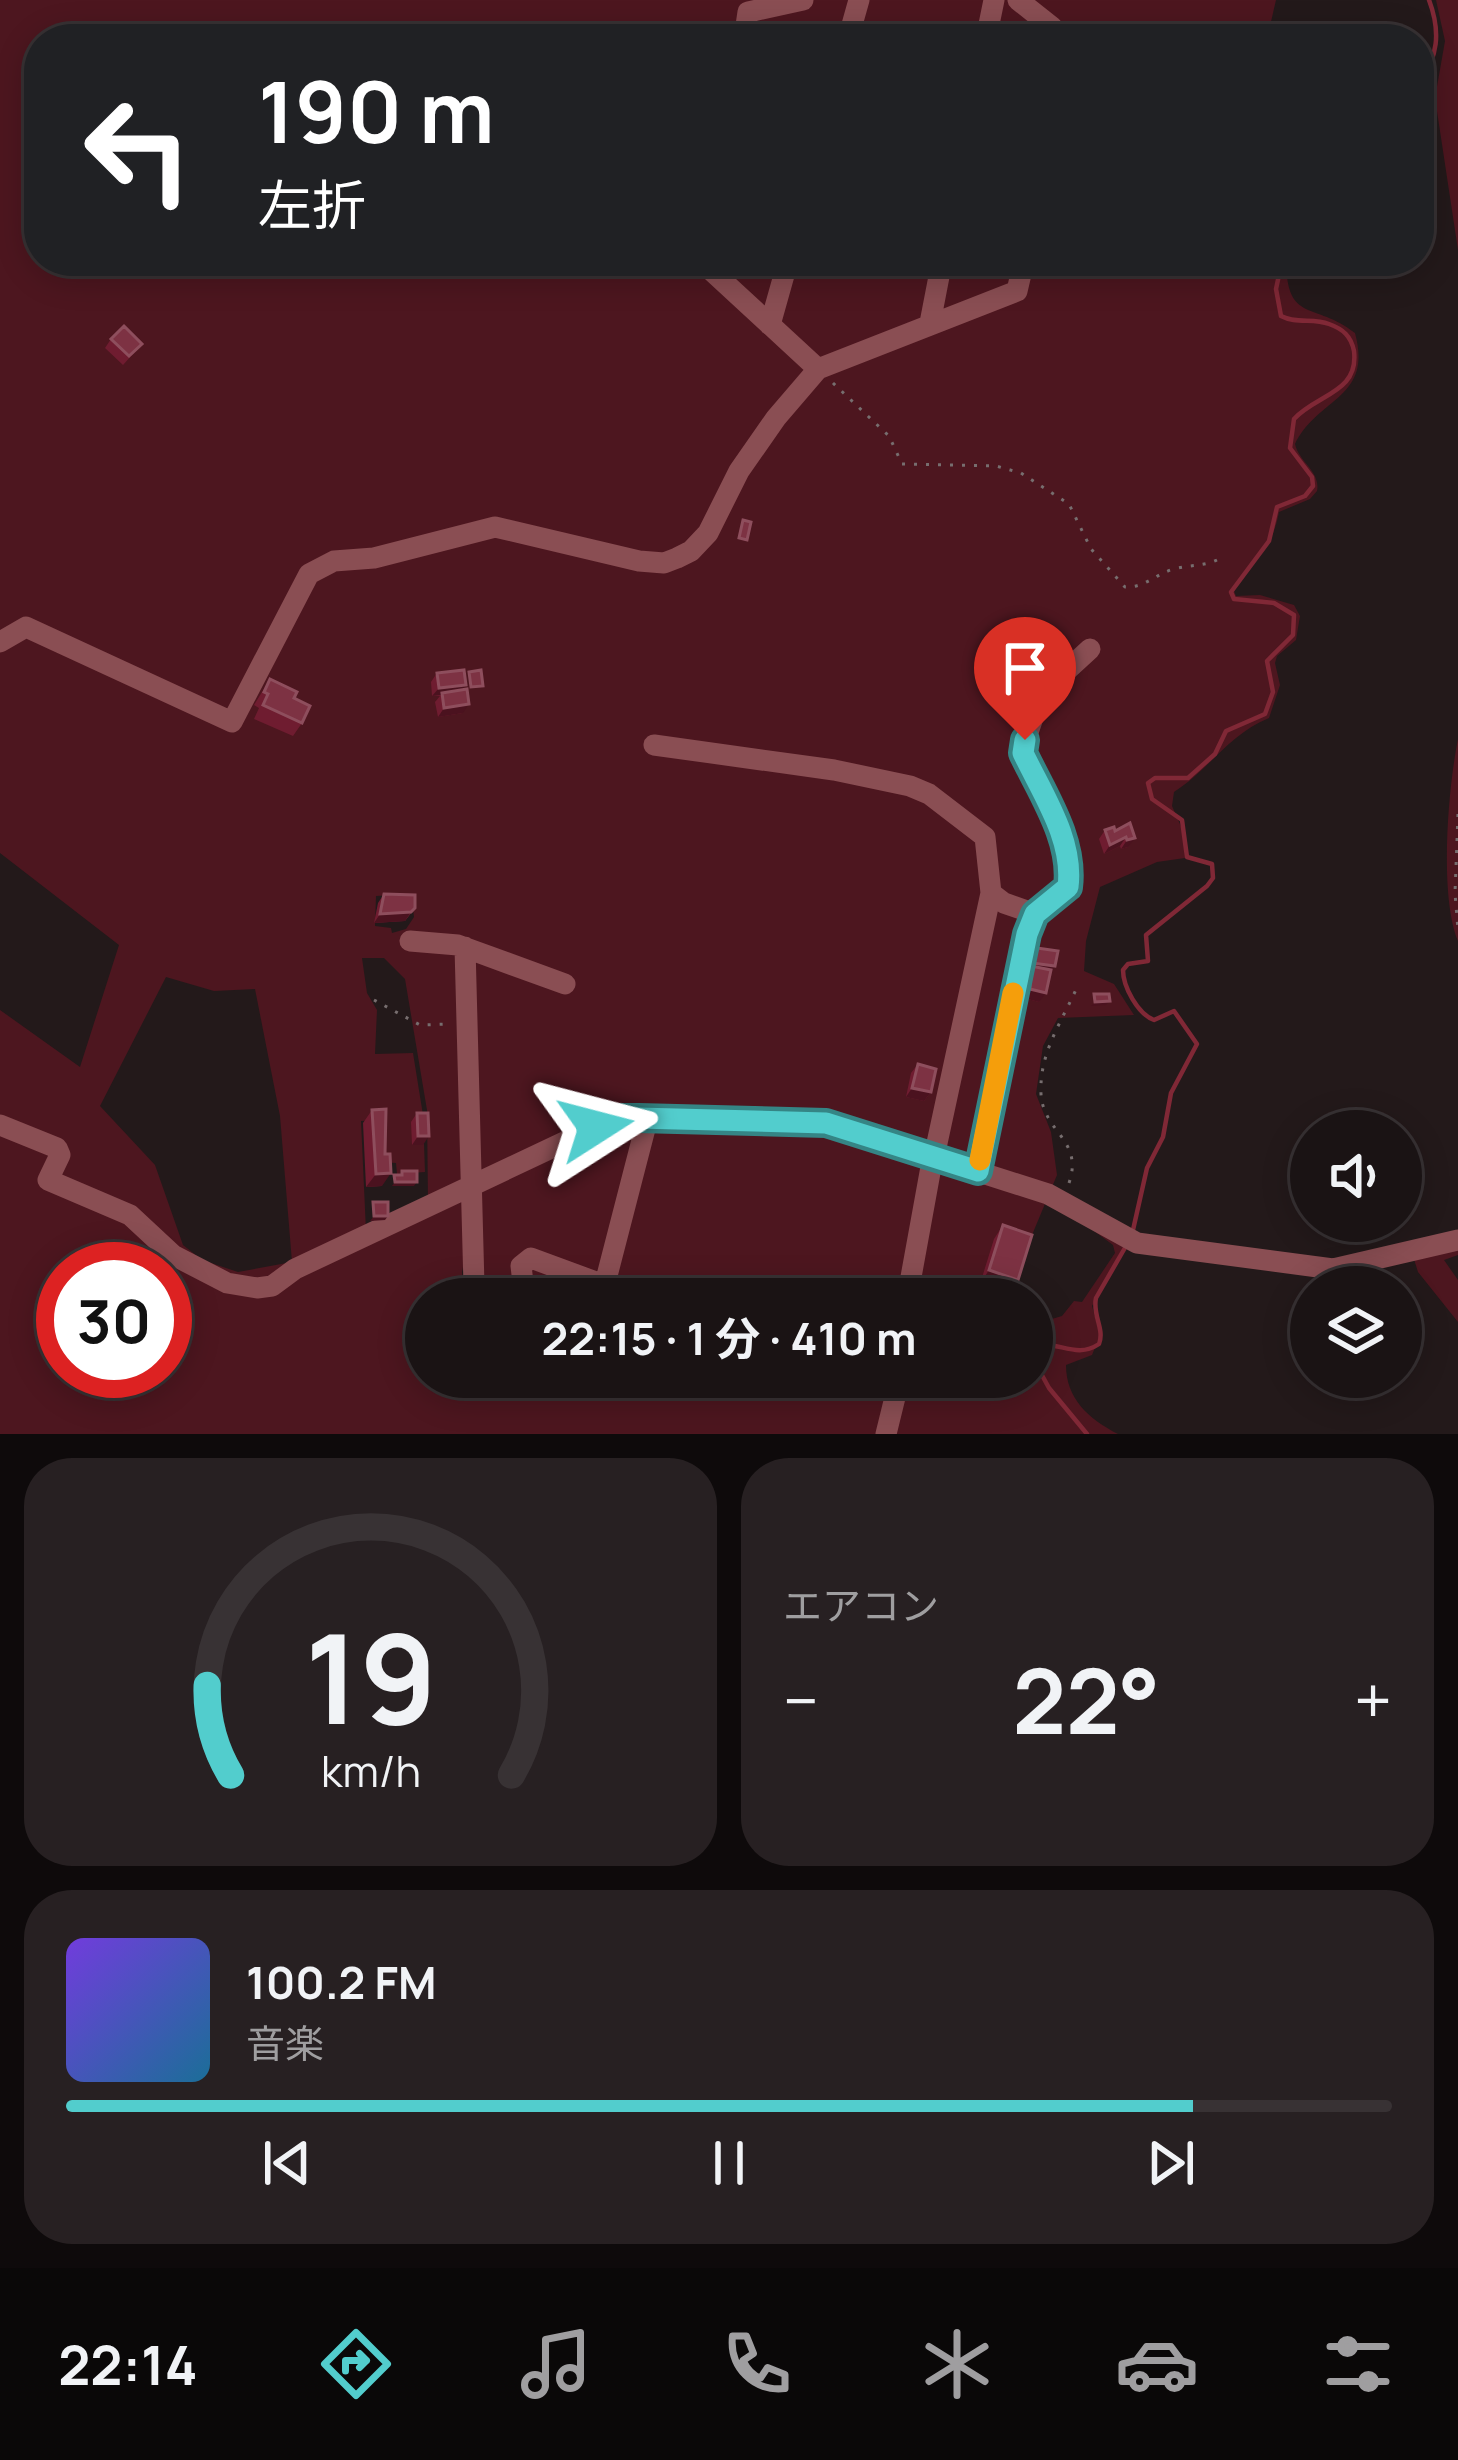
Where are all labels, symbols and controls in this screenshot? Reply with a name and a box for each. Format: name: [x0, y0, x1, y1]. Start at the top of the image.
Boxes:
text: 190 m: [258, 53, 495, 168]
icon: left: [60, 72, 216, 228]
text: 左折: [258, 167, 366, 241]
pin: [974, 617, 1076, 740]
icon: arrive: [992, 635, 1058, 701]
position arrow: [533, 1064, 659, 1190]
map controls: [1290, 1110, 1422, 1398]
button: sound: [1290, 1110, 1422, 1242]
speed limit sign: 30: [36, 1242, 192, 1398]
button: layers: [1290, 1266, 1422, 1398]
text: 22:15 · 1 分 · 410 m: [542, 1307, 916, 1369]
text: エアコン: [783, 1578, 939, 1632]
text: 19: [304, 1591, 437, 1761]
text: 22°: [1012, 1638, 1160, 1761]
text: −: [783, 1655, 819, 1745]
text: +: [1354, 1655, 1392, 1745]
text: km/h: [321, 1741, 420, 1800]
text: 100.2 FM: [246, 1951, 436, 2013]
text: 音楽: [246, 2016, 324, 2070]
icon: previous: [254, 2130, 320, 2196]
icon: pause: [696, 2130, 762, 2196]
icon: next: [1138, 2130, 1204, 2196]
icon: directions: [314, 2322, 398, 2406]
icon: music: [514, 2322, 598, 2406]
icon: phone: [715, 2322, 799, 2406]
icon: climate: [915, 2322, 999, 2406]
icon: car: [1115, 2322, 1199, 2406]
icon: filters: [1316, 2322, 1400, 2406]
text: 22:14: [58, 2327, 198, 2401]

